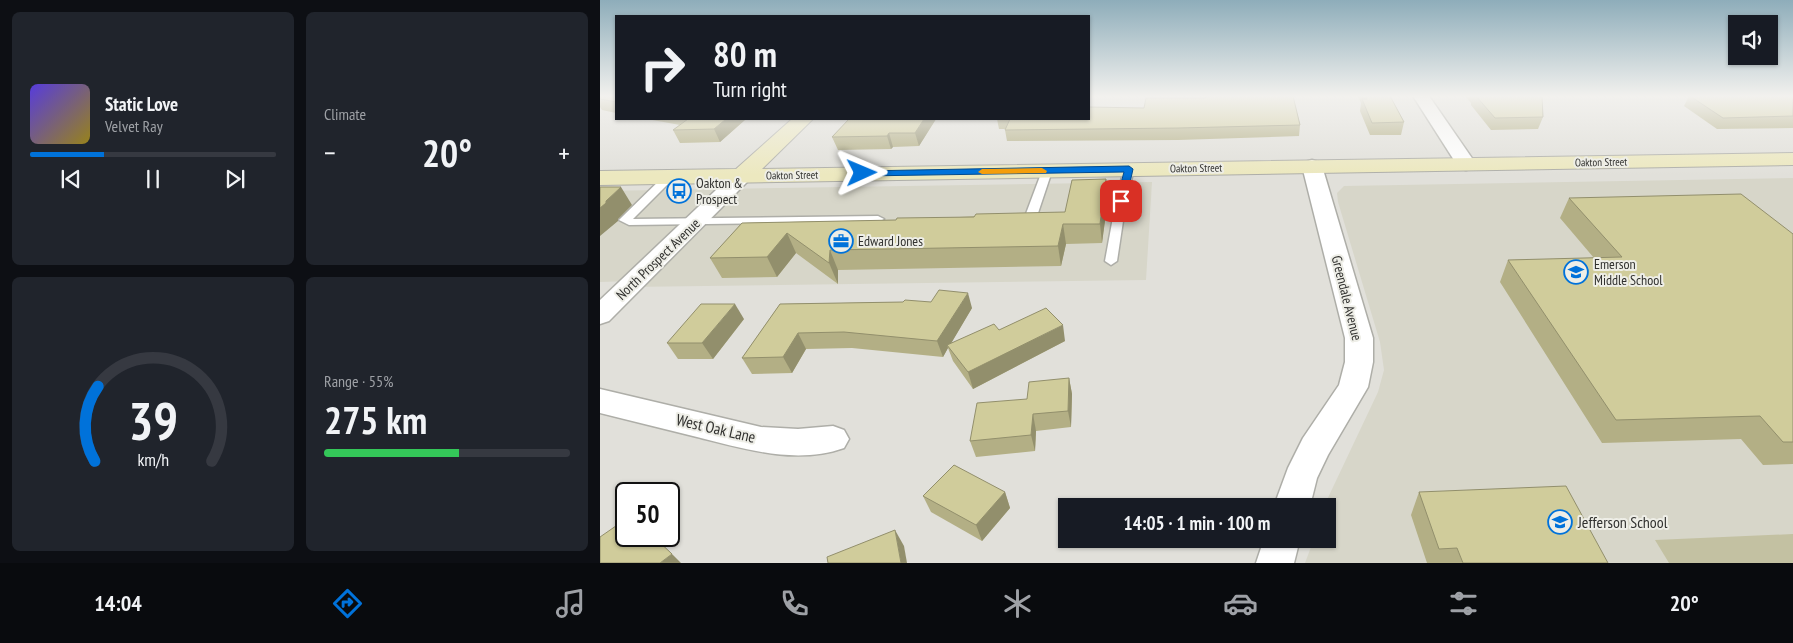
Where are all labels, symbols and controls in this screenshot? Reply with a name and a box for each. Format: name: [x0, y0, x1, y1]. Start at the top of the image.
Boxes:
map controls: [1728, 15, 1778, 65]
button: sound: [1728, 15, 1778, 65]
text: 80 m: [713, 31, 777, 77]
icon: right: [630, 35, 695, 100]
text: Turn right: [713, 75, 787, 103]
text: Static Love: [105, 92, 178, 116]
text: Climate: [324, 104, 366, 124]
text: Velvet Ray: [105, 116, 163, 136]
text: 20°: [422, 128, 472, 177]
text: −: [324, 134, 336, 171]
text: +: [558, 134, 570, 171]
position arrow: [835, 146, 887, 198]
street label: Oakton Street: [1575, 155, 1627, 169]
street label: Oakton Street: [1170, 161, 1222, 175]
icon: previous: [57, 165, 85, 193]
icon: pause: [139, 165, 167, 193]
icon: next: [221, 165, 249, 193]
street label: Oakton Street: [766, 168, 818, 182]
place label: Oakton & Prospect: [696, 174, 743, 208]
bus stop icon: Oakton & Prospect: [666, 178, 692, 204]
pin: [1100, 180, 1142, 222]
icon: arrive: [1107, 187, 1135, 215]
street label: North Prospect Avenue: [612, 214, 704, 304]
office icon: Edward Jones: [828, 228, 854, 254]
place label: Edward Jones: [858, 232, 923, 250]
street label: Greendale Avenue: [1328, 254, 1366, 343]
place label: Emerson Middle School: [1594, 255, 1663, 289]
school or university icon: Emerson Middle School: [1563, 259, 1589, 285]
text: Range · 55%: [324, 371, 393, 391]
text: 39: [128, 387, 178, 454]
text: 275 km: [324, 395, 427, 444]
street label: West Oak Lane: [674, 409, 758, 447]
text: km/h: [137, 448, 169, 471]
speed limit sign: 50: [615, 482, 680, 547]
school or university icon: Jefferson School: [1547, 509, 1573, 535]
text: 14:05 · 1 min · 100 m: [1124, 511, 1270, 535]
place label: Jefferson School: [1577, 512, 1668, 532]
icon: directions: [330, 586, 365, 621]
icon: music: [553, 586, 588, 621]
icon: phone: [777, 586, 812, 621]
icon: climate: [1000, 586, 1035, 621]
icon: car: [1223, 586, 1258, 621]
icon: filters: [1446, 586, 1481, 621]
text: 14:04: [94, 589, 142, 617]
text: 20°: [1670, 589, 1699, 617]

